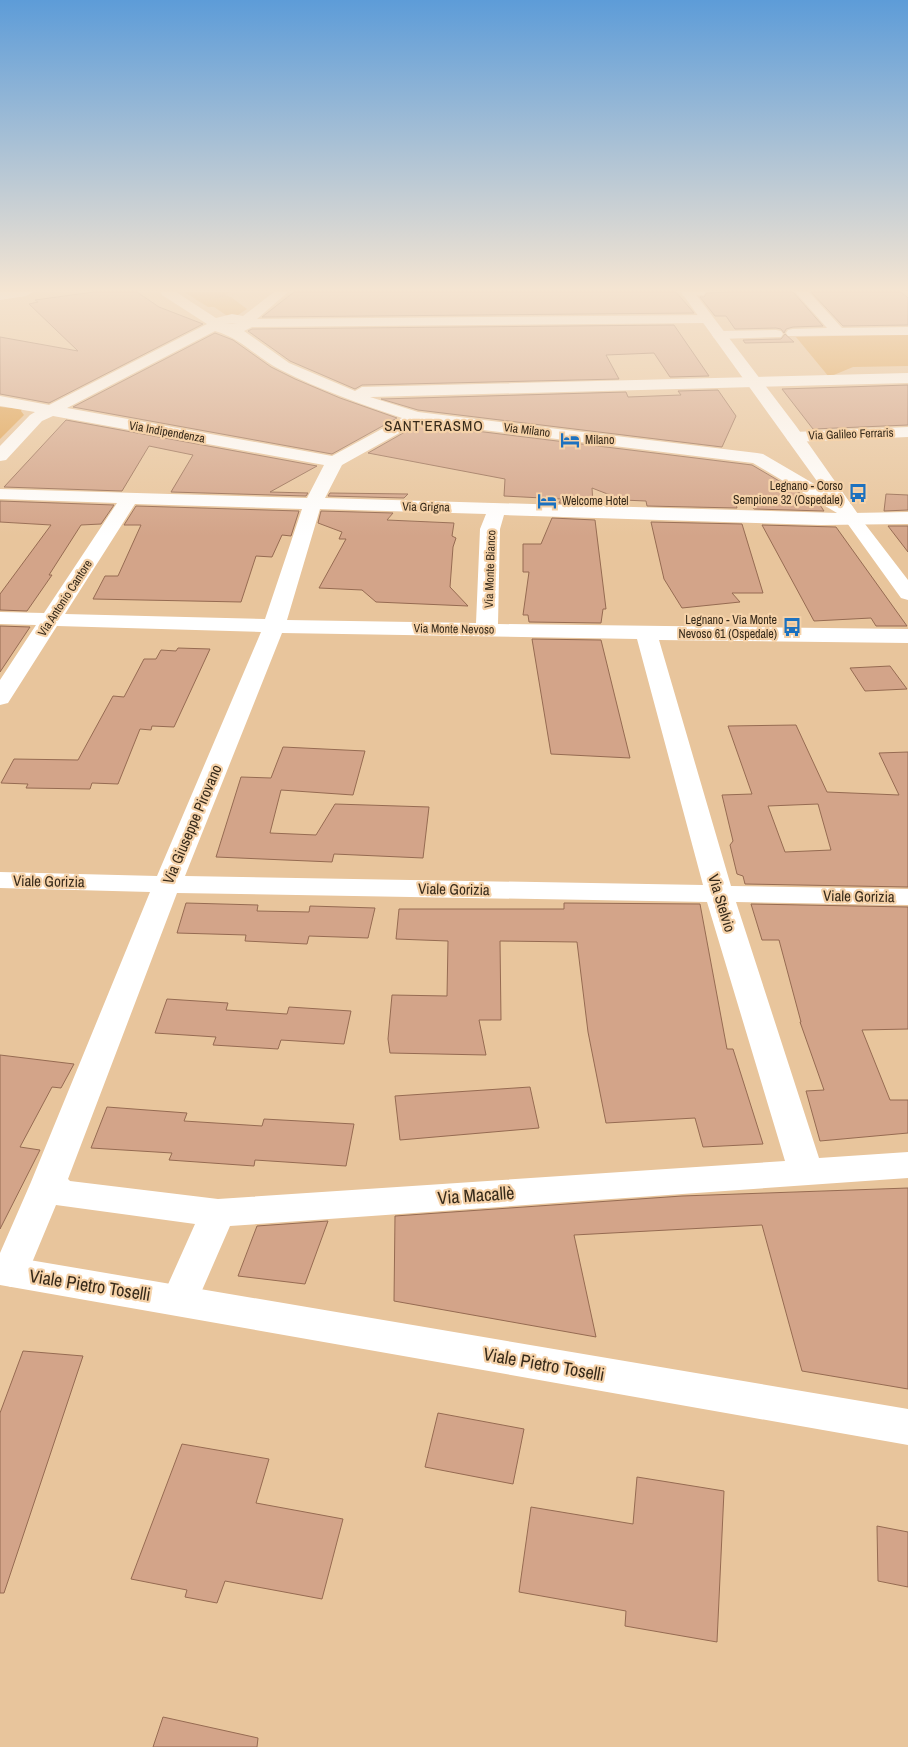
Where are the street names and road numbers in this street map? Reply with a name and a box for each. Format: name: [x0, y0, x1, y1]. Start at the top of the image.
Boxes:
street label: Via Indipendenza: [128, 417, 207, 447]
street label: Via Milano: [503, 419, 551, 441]
street label: Via Galileo Ferraris: [808, 425, 894, 443]
street label: Via Grigna: [402, 499, 450, 515]
street label: Via Monte Bianco: [481, 530, 499, 608]
street label: Via Antonio Cantore: [34, 557, 96, 639]
street label: Via Monte Nevoso: [413, 620, 495, 638]
street label: Via Giuseppe Pirovano: [157, 761, 227, 887]
street label: Viale Gorizia: [13, 870, 85, 892]
street label: Via Stelvio: [703, 872, 741, 935]
street label: Viale Gorizia: [418, 878, 490, 900]
street label: Viale Gorizia: [823, 885, 895, 907]
street label: Via Macallè: [437, 1180, 515, 1210]
street label: Viale Pietro Toselli: [28, 1263, 152, 1307]
street label: Viale Pietro Toselli: [481, 1341, 607, 1387]

